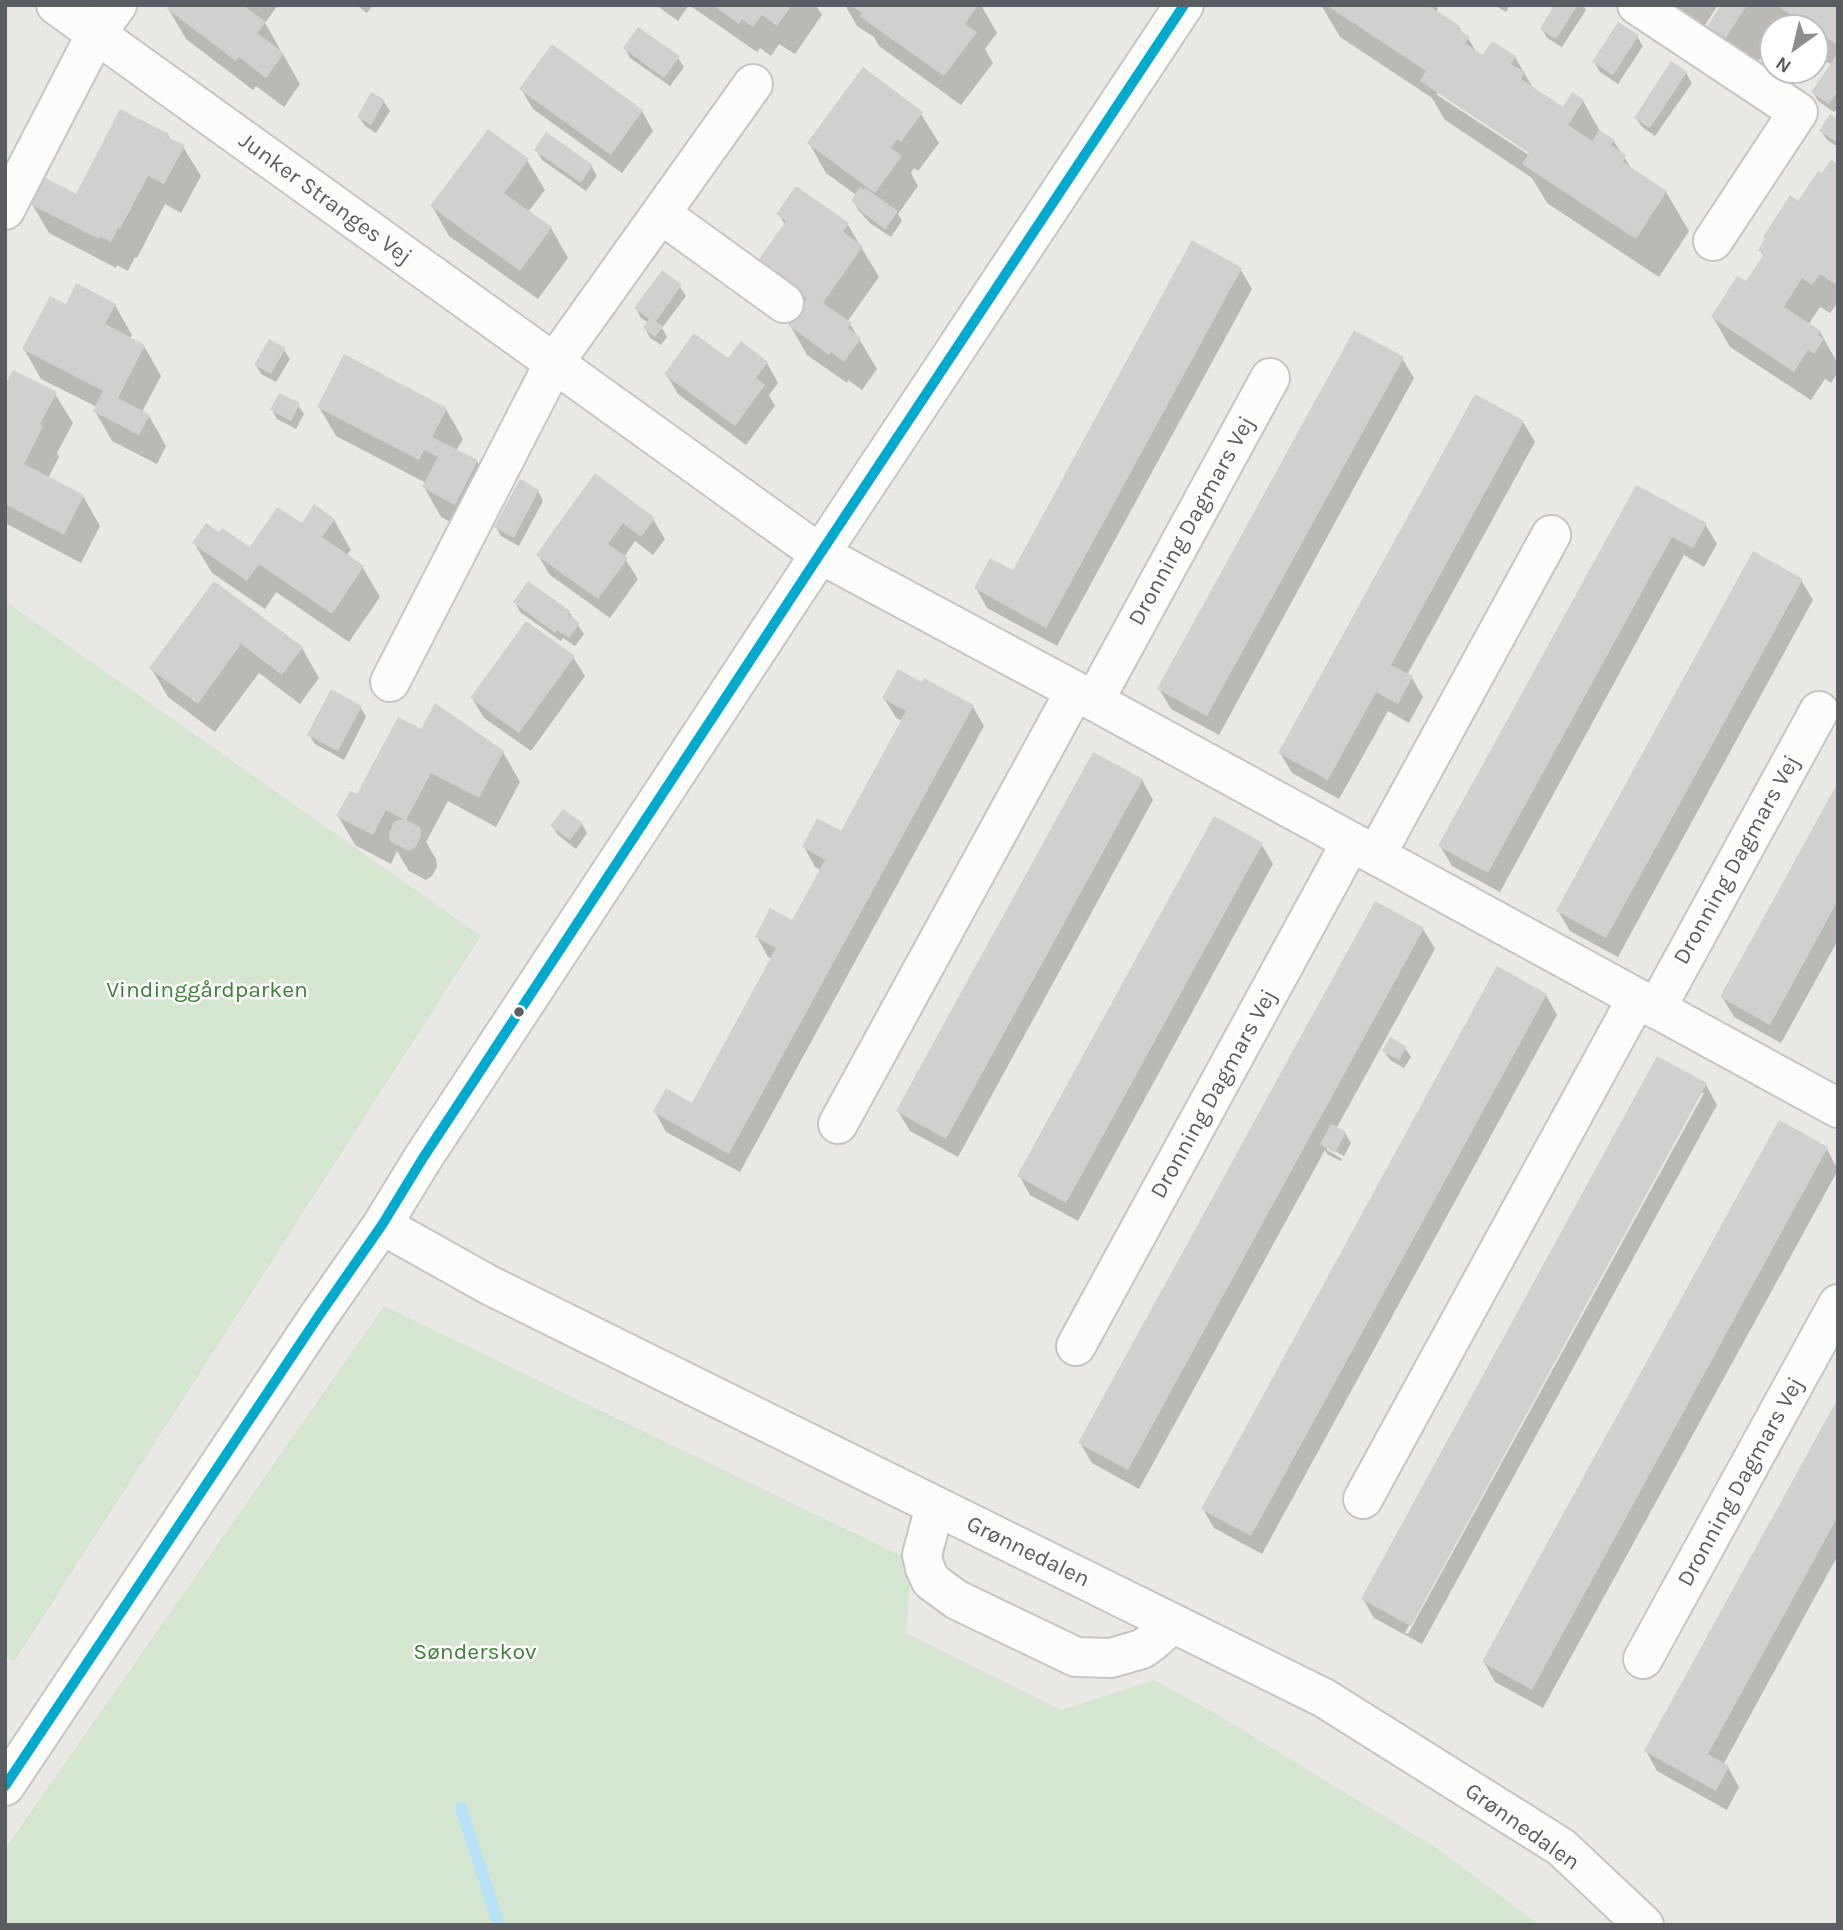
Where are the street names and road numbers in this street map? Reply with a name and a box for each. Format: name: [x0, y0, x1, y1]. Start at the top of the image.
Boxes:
street label: Junker Stranges Vej: [233, 127, 417, 271]
street label: Dronning Dagmars Vej: [1123, 412, 1261, 630]
street label: Dronning Dagmars Vej: [1668, 751, 1806, 969]
street label: Dronning Dagmars Vej: [1145, 985, 1283, 1203]
street label: Dronning Dagmars Vej: [1672, 1373, 1810, 1591]
street label: Grønnedalen: [962, 1510, 1094, 1594]
street label: Grønnedalen: [1459, 1777, 1585, 1877]

